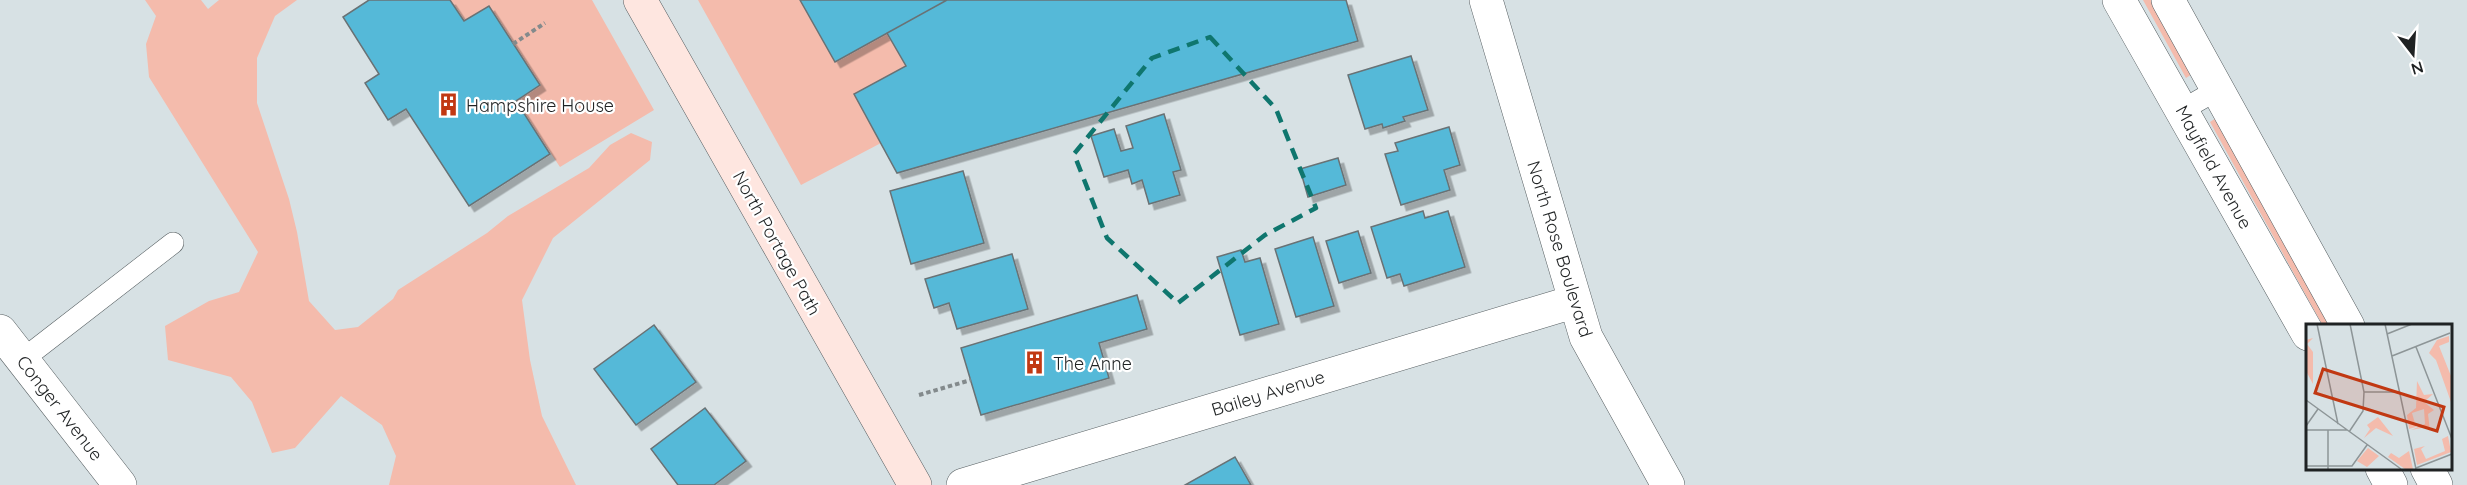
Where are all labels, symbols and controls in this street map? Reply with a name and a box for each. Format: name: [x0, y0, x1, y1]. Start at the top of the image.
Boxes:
north arrow: [2383, 24, 2443, 84]
text: N: [2409, 57, 2426, 80]
building icon: Hampshire House: [435, 92, 461, 118]
place label: Hampshire House: [466, 94, 614, 117]
street label: Mayfield Avenue: [2171, 101, 2257, 233]
street label: North Rose Boulevard: [1522, 158, 1598, 340]
street label: North Portage Path: [728, 167, 826, 319]
inset map: [2306, 324, 2452, 470]
building icon: The Anne: [1022, 350, 1048, 376]
street label: Conger Avenue: [12, 351, 108, 465]
place label: The Anne: [1053, 352, 1132, 375]
street label: Bailey Avenue: [1209, 365, 1327, 421]

